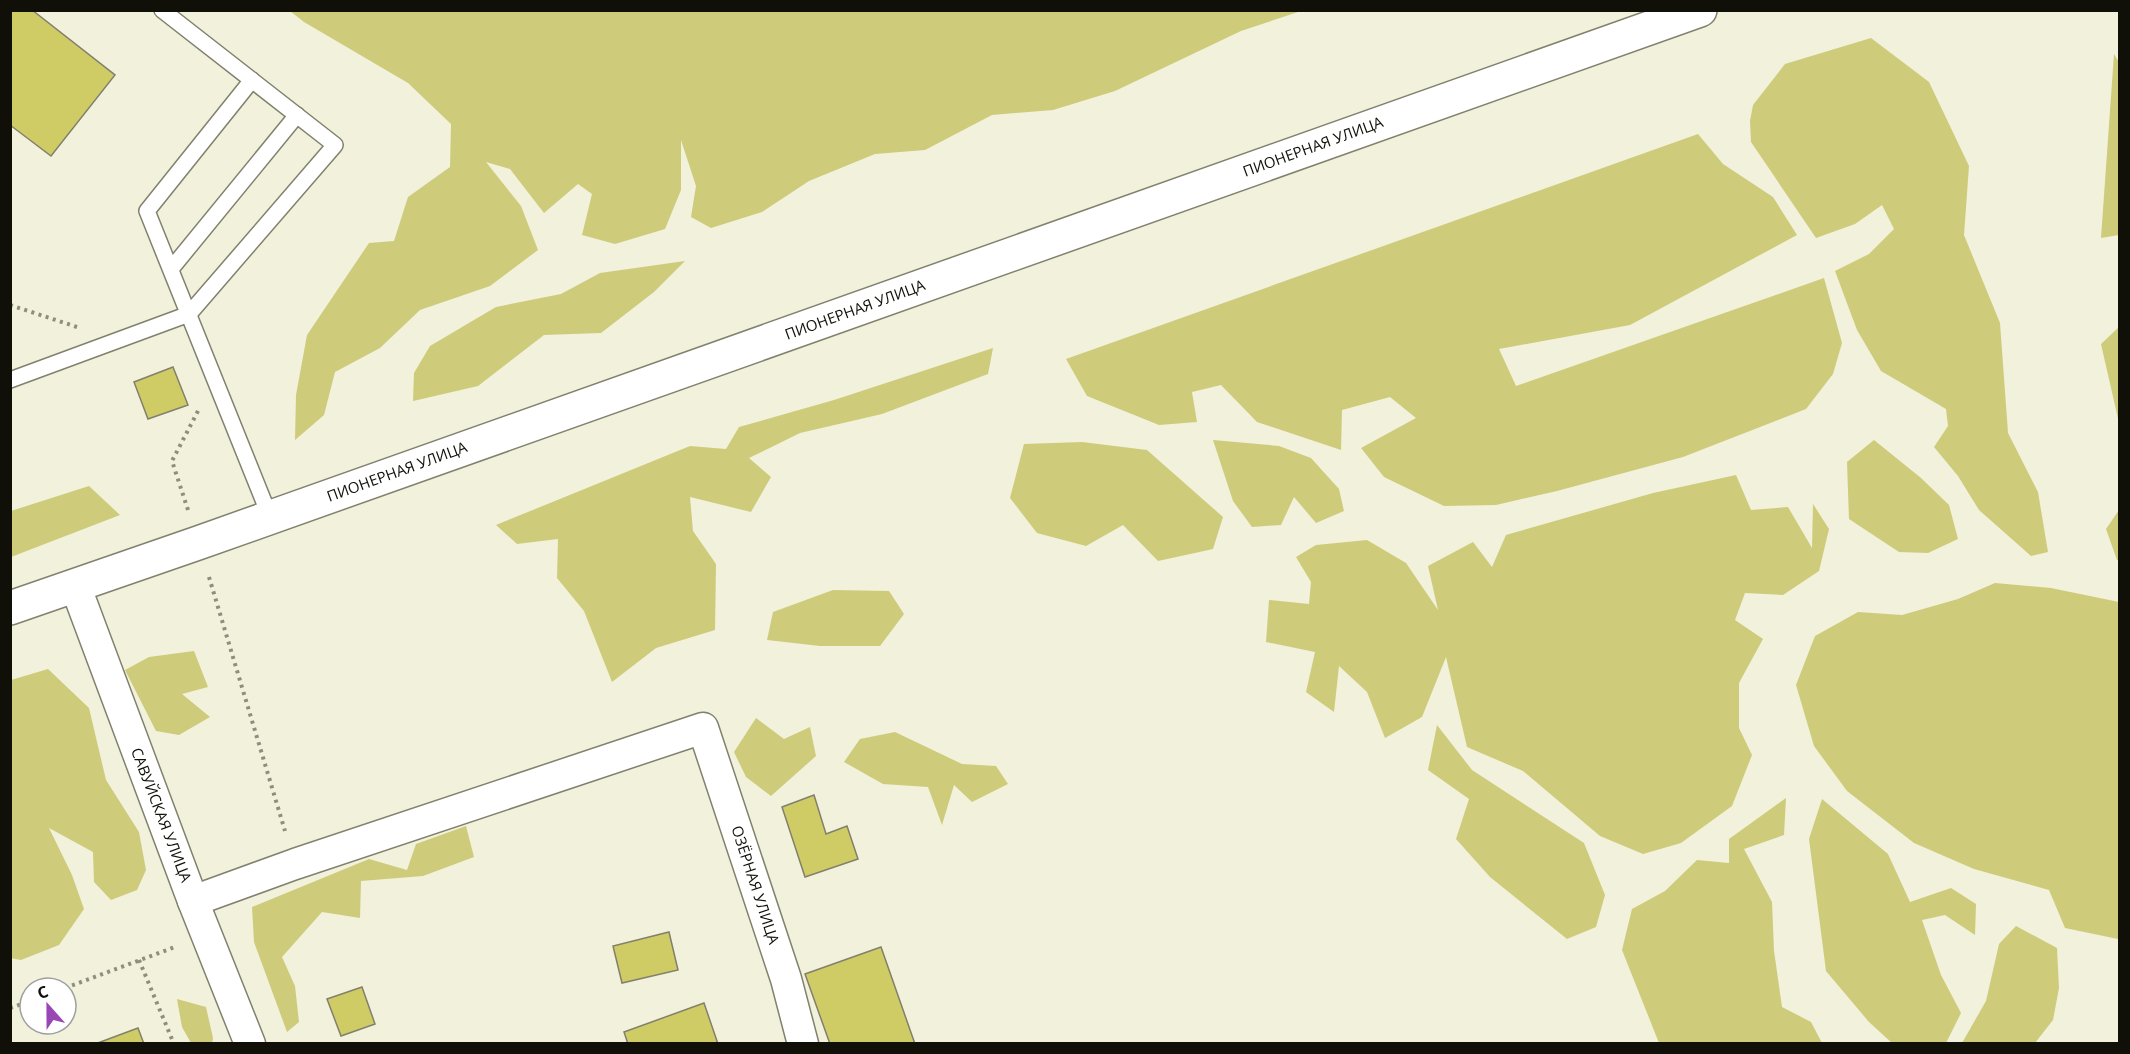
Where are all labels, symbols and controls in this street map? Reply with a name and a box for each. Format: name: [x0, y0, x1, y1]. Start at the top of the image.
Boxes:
street label: ПИОНЕРНАЯ УЛИЦА: [1240, 111, 1386, 181]
street label: ПИОНЕРНАЯ УЛИЦА: [782, 274, 928, 344]
street label: ПИОНЕРНАЯ УЛИЦА: [324, 436, 470, 506]
street label: САВУЙСКАЯ УЛИЦА: [127, 745, 197, 885]
street label: ОЗЁРНАЯ УЛИЦА: [727, 823, 785, 947]
north arrow: [18, 976, 78, 1036]
text: С: [34, 980, 51, 1004]

